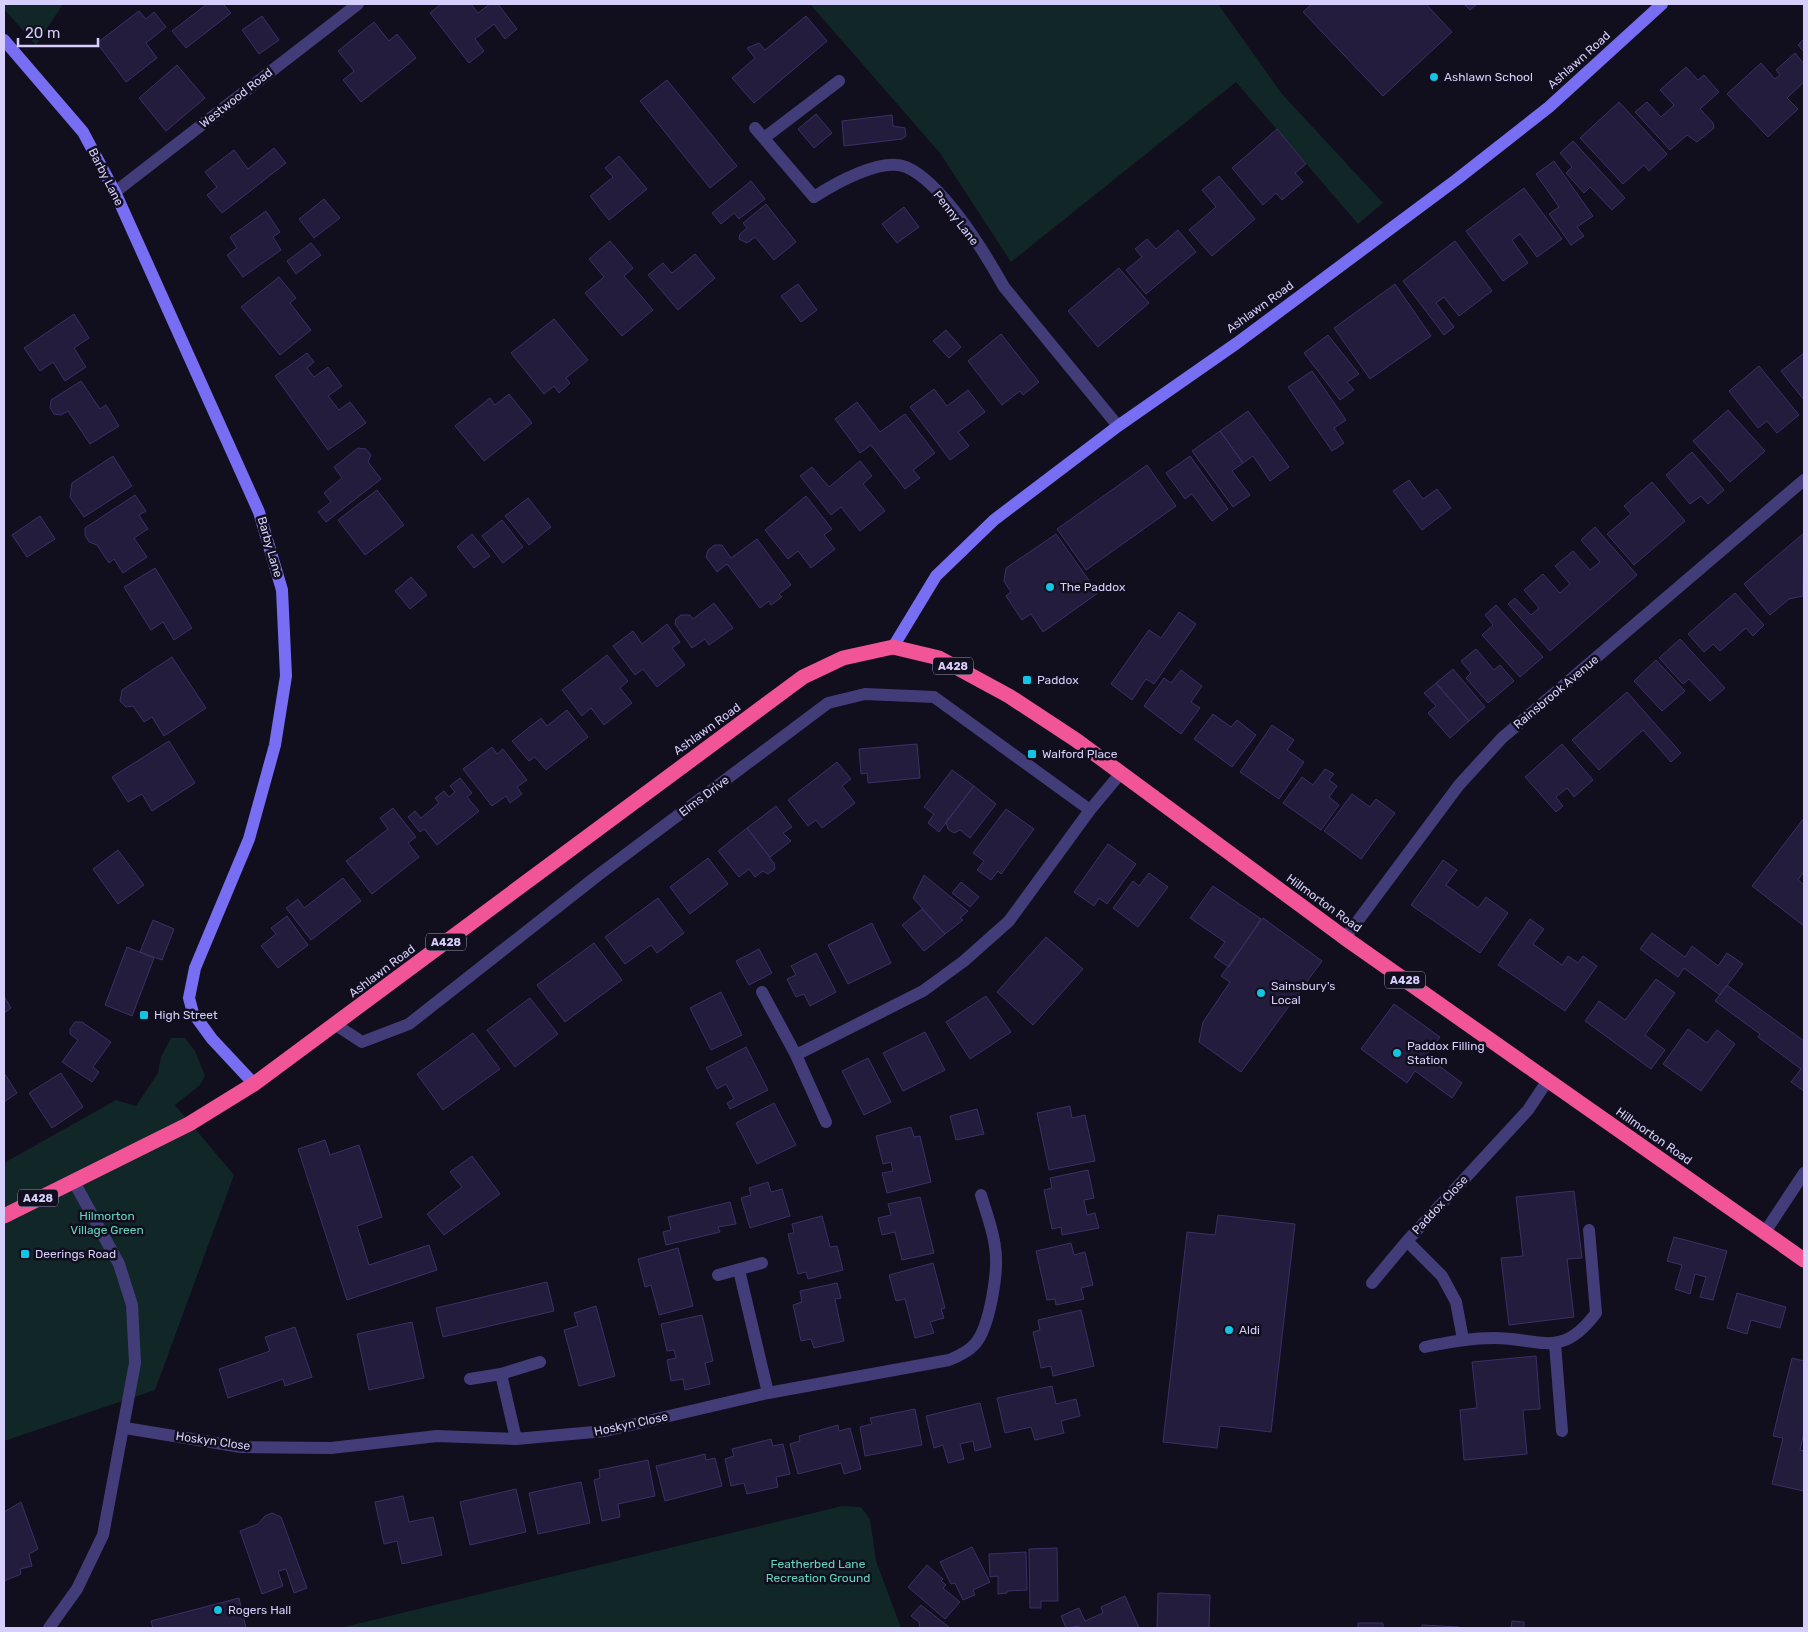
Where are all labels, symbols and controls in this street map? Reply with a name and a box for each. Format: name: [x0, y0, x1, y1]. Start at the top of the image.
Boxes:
scale bar: [18, 15, 98, 47]
text: 20 m: [25, 24, 60, 42]
street label: Ashlawn Road: [1545, 28, 1613, 92]
street label: Westwood Road: [197, 65, 275, 131]
place label: Ashlawn School: [1444, 70, 1533, 84]
marker: Ashlawn School: [1428, 71, 1440, 83]
street label: Barby Lane: [86, 146, 127, 208]
street label: Penny Lane: [930, 188, 982, 248]
street label: Ashlawn Road: [1224, 278, 1296, 336]
street label: Barby Lane: [255, 515, 285, 579]
place label: The Paddox: [1060, 580, 1126, 594]
marker: The Paddox: [1044, 581, 1056, 593]
street label: Rainsbrook Avenue: [1511, 652, 1602, 732]
road number: A428: [933, 658, 973, 674]
place label: Paddox: [1037, 673, 1079, 687]
marker: Paddox: [1021, 674, 1033, 686]
street label: Ashlawn Road: [671, 700, 743, 758]
place label: Walford Place: [1042, 747, 1118, 761]
marker: Walford Place: [1026, 748, 1038, 760]
street label: Elms Drive: [676, 773, 732, 819]
street label: Hillmorton Road: [1284, 871, 1364, 935]
road number: A428: [426, 934, 466, 950]
street label: Ashlawn Road: [346, 942, 418, 1000]
road number: A428: [1385, 972, 1425, 988]
place label: Sainsbury's Local: [1271, 979, 1335, 1007]
marker: Sainsbury's Local: [1255, 987, 1267, 999]
place label: High Street: [154, 1008, 218, 1022]
marker: High Street: [138, 1009, 150, 1021]
place label: Paddox Filling Station: [1407, 1039, 1485, 1067]
marker: Paddox Filling Station: [1391, 1047, 1403, 1059]
street label: Hillmorton Road: [1613, 1105, 1695, 1167]
street label: Paddox Close: [1409, 1173, 1471, 1237]
road number: A428: [18, 1190, 58, 1206]
park label: Hilmorton Village Green: [70, 1209, 144, 1237]
place label: Deerings Road: [35, 1247, 116, 1261]
marker: Deerings Road: [19, 1248, 31, 1260]
place label: Aldi: [1239, 1323, 1260, 1337]
marker: Aldi: [1223, 1324, 1235, 1336]
street label: Hoskyn Close: [593, 1409, 670, 1439]
street label: Hoskyn Close: [175, 1429, 252, 1453]
park label: Featherbed Lane Recreation Ground: [766, 1557, 870, 1585]
place label: Rogers Hall: [228, 1603, 291, 1617]
marker: Rogers Hall: [212, 1604, 224, 1616]

